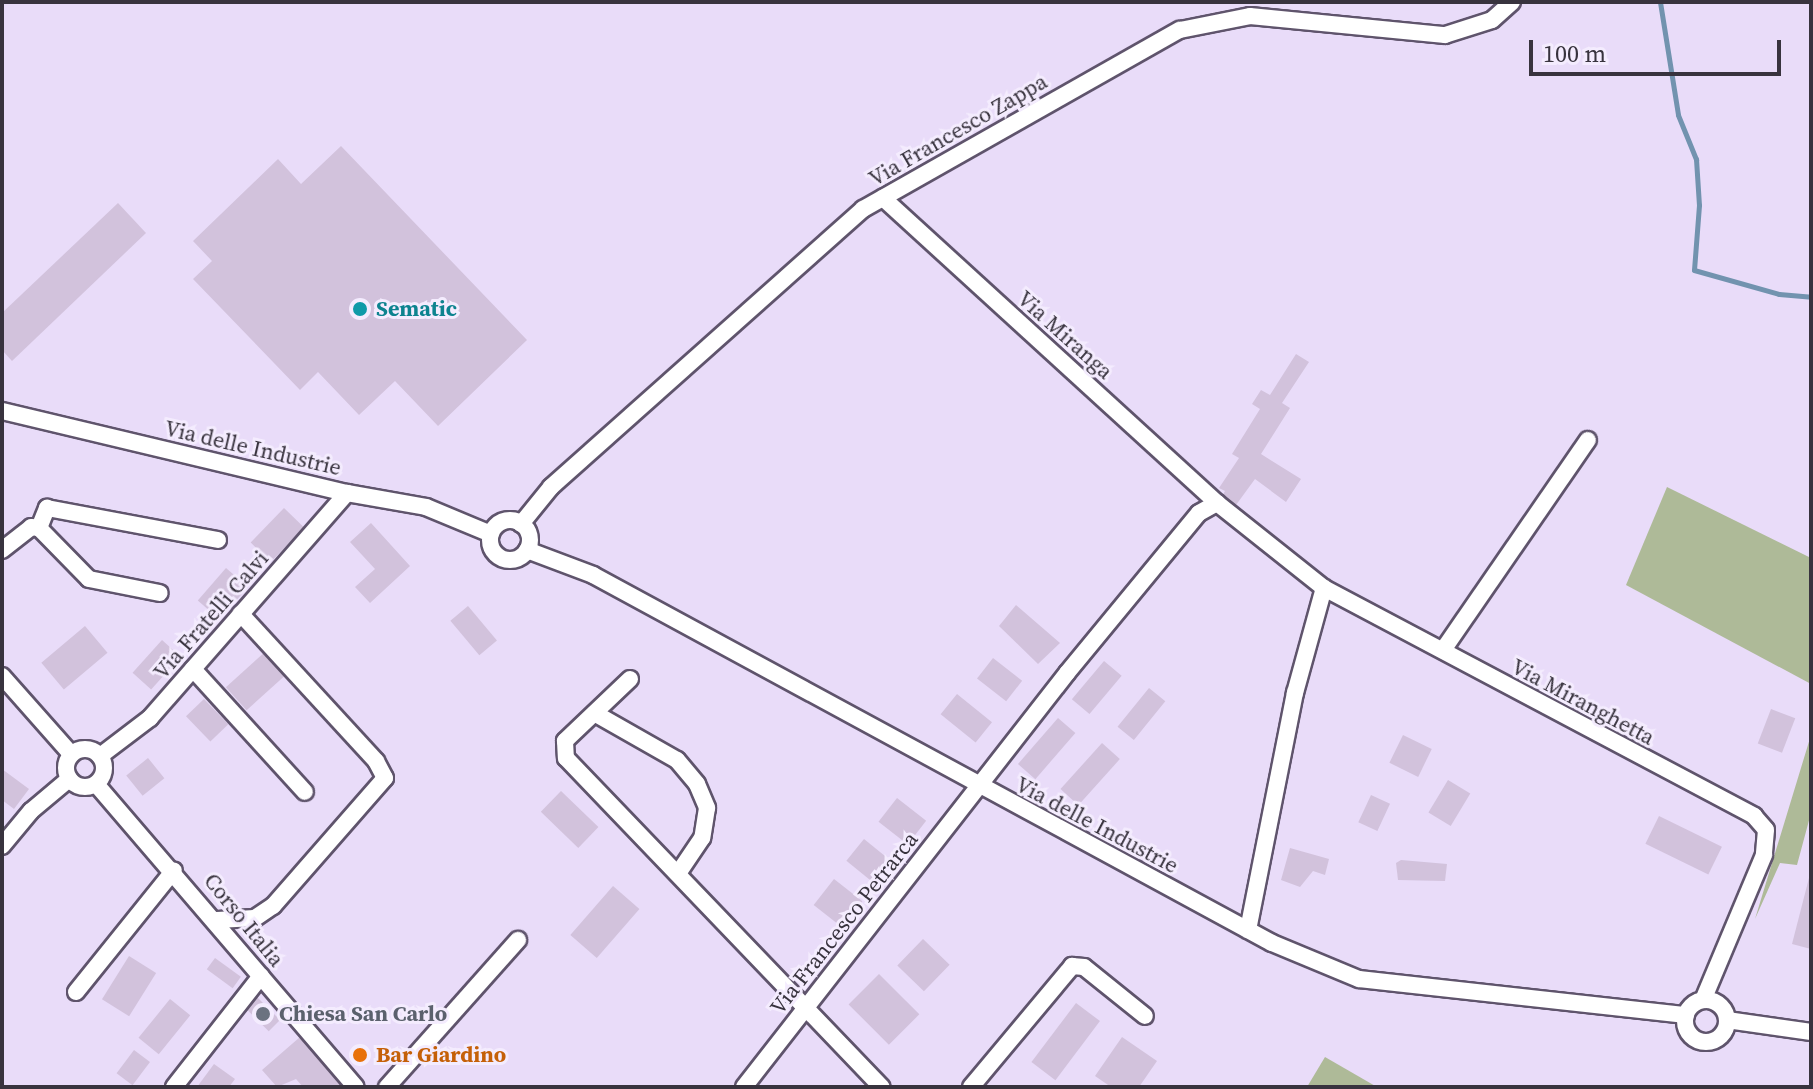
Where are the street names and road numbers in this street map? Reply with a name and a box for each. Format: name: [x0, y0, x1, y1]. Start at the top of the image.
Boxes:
street label: Via Francesco Zappa: [864, 68, 1052, 192]
street label: Via Miranga: [1012, 285, 1118, 385]
street label: Via delle Industrie: [162, 415, 344, 481]
street label: Via Fratelli Calvi: [148, 545, 274, 685]
street label: Via Miranghetta: [1507, 653, 1659, 751]
street label: Via delle Industrie: [1011, 771, 1183, 879]
street label: Via Francesco Petrarca: [765, 826, 923, 1020]
street label: Corso Italia: [198, 868, 290, 972]

